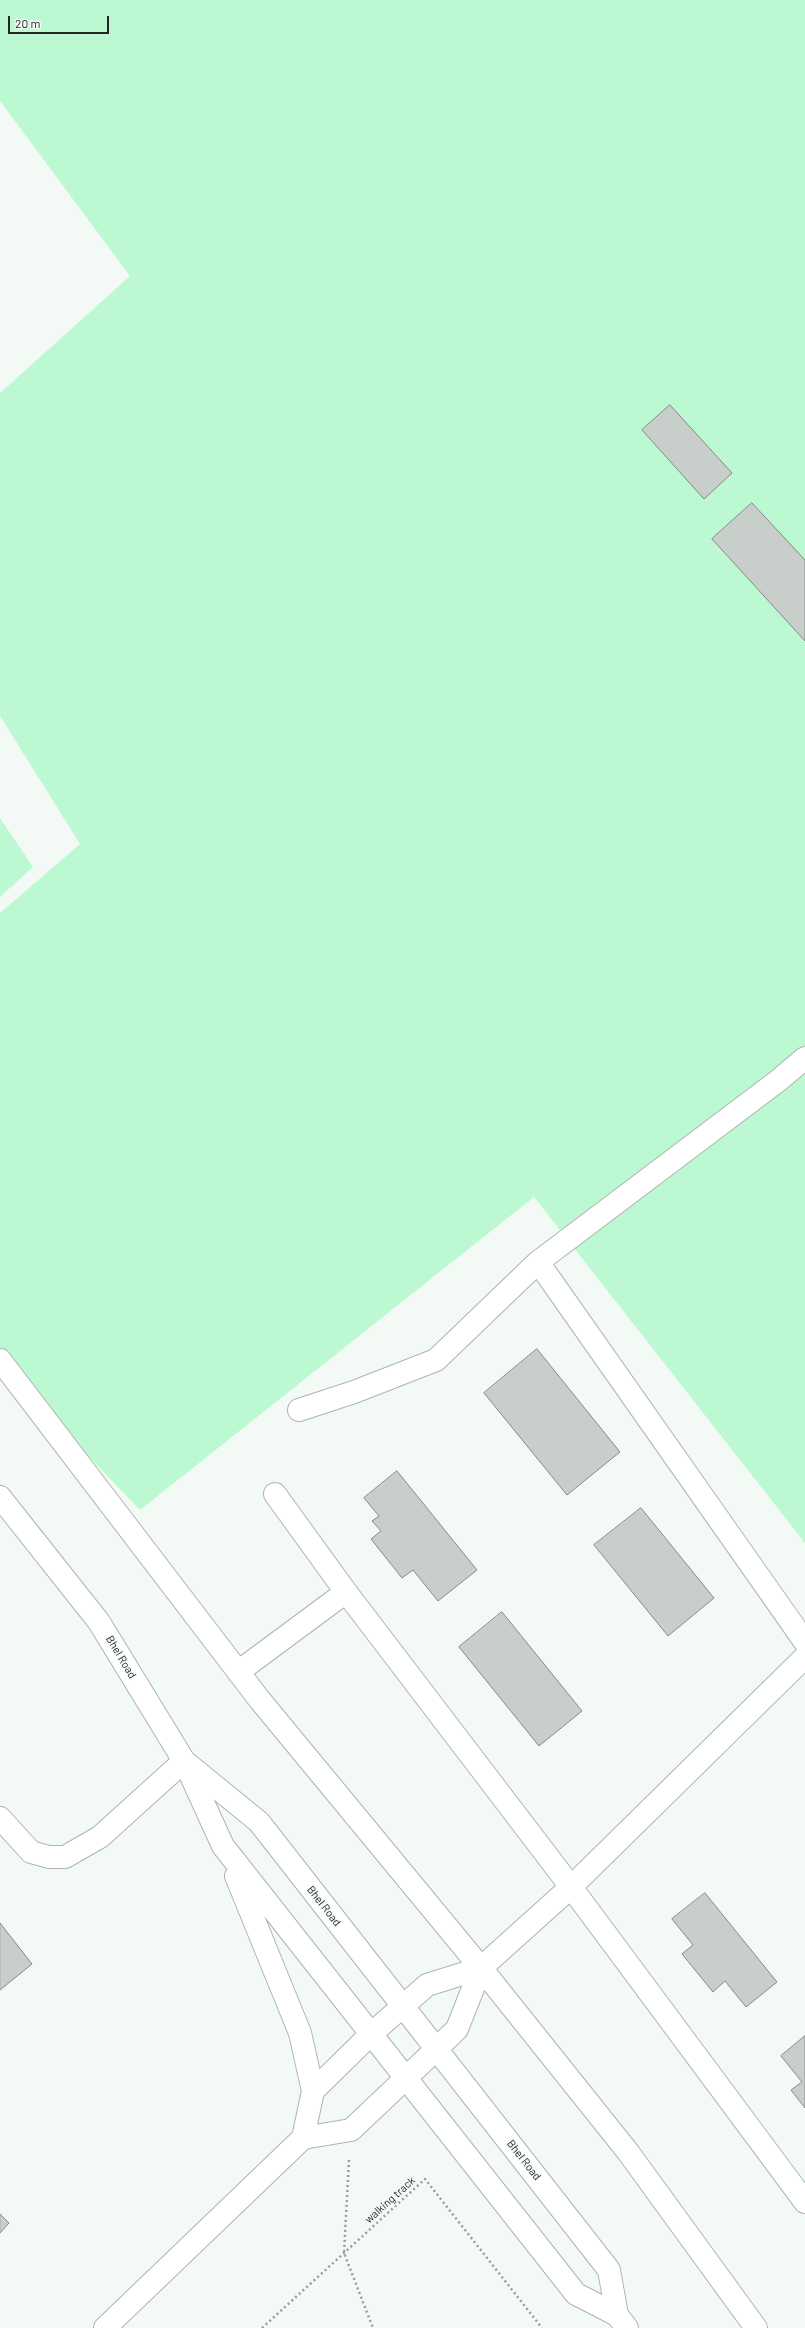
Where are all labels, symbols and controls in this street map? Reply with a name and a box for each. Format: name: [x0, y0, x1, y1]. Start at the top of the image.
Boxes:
scale bar: [10, 8, 111, 34]
text: 20 m: [15, 16, 41, 30]
street label: Bhel Road: [103, 1633, 139, 1681]
street label: Bhel Road: [304, 1883, 344, 1929]
street label: Bhel Road: [504, 2137, 544, 2183]
street label: walking track: [362, 2174, 418, 2226]

